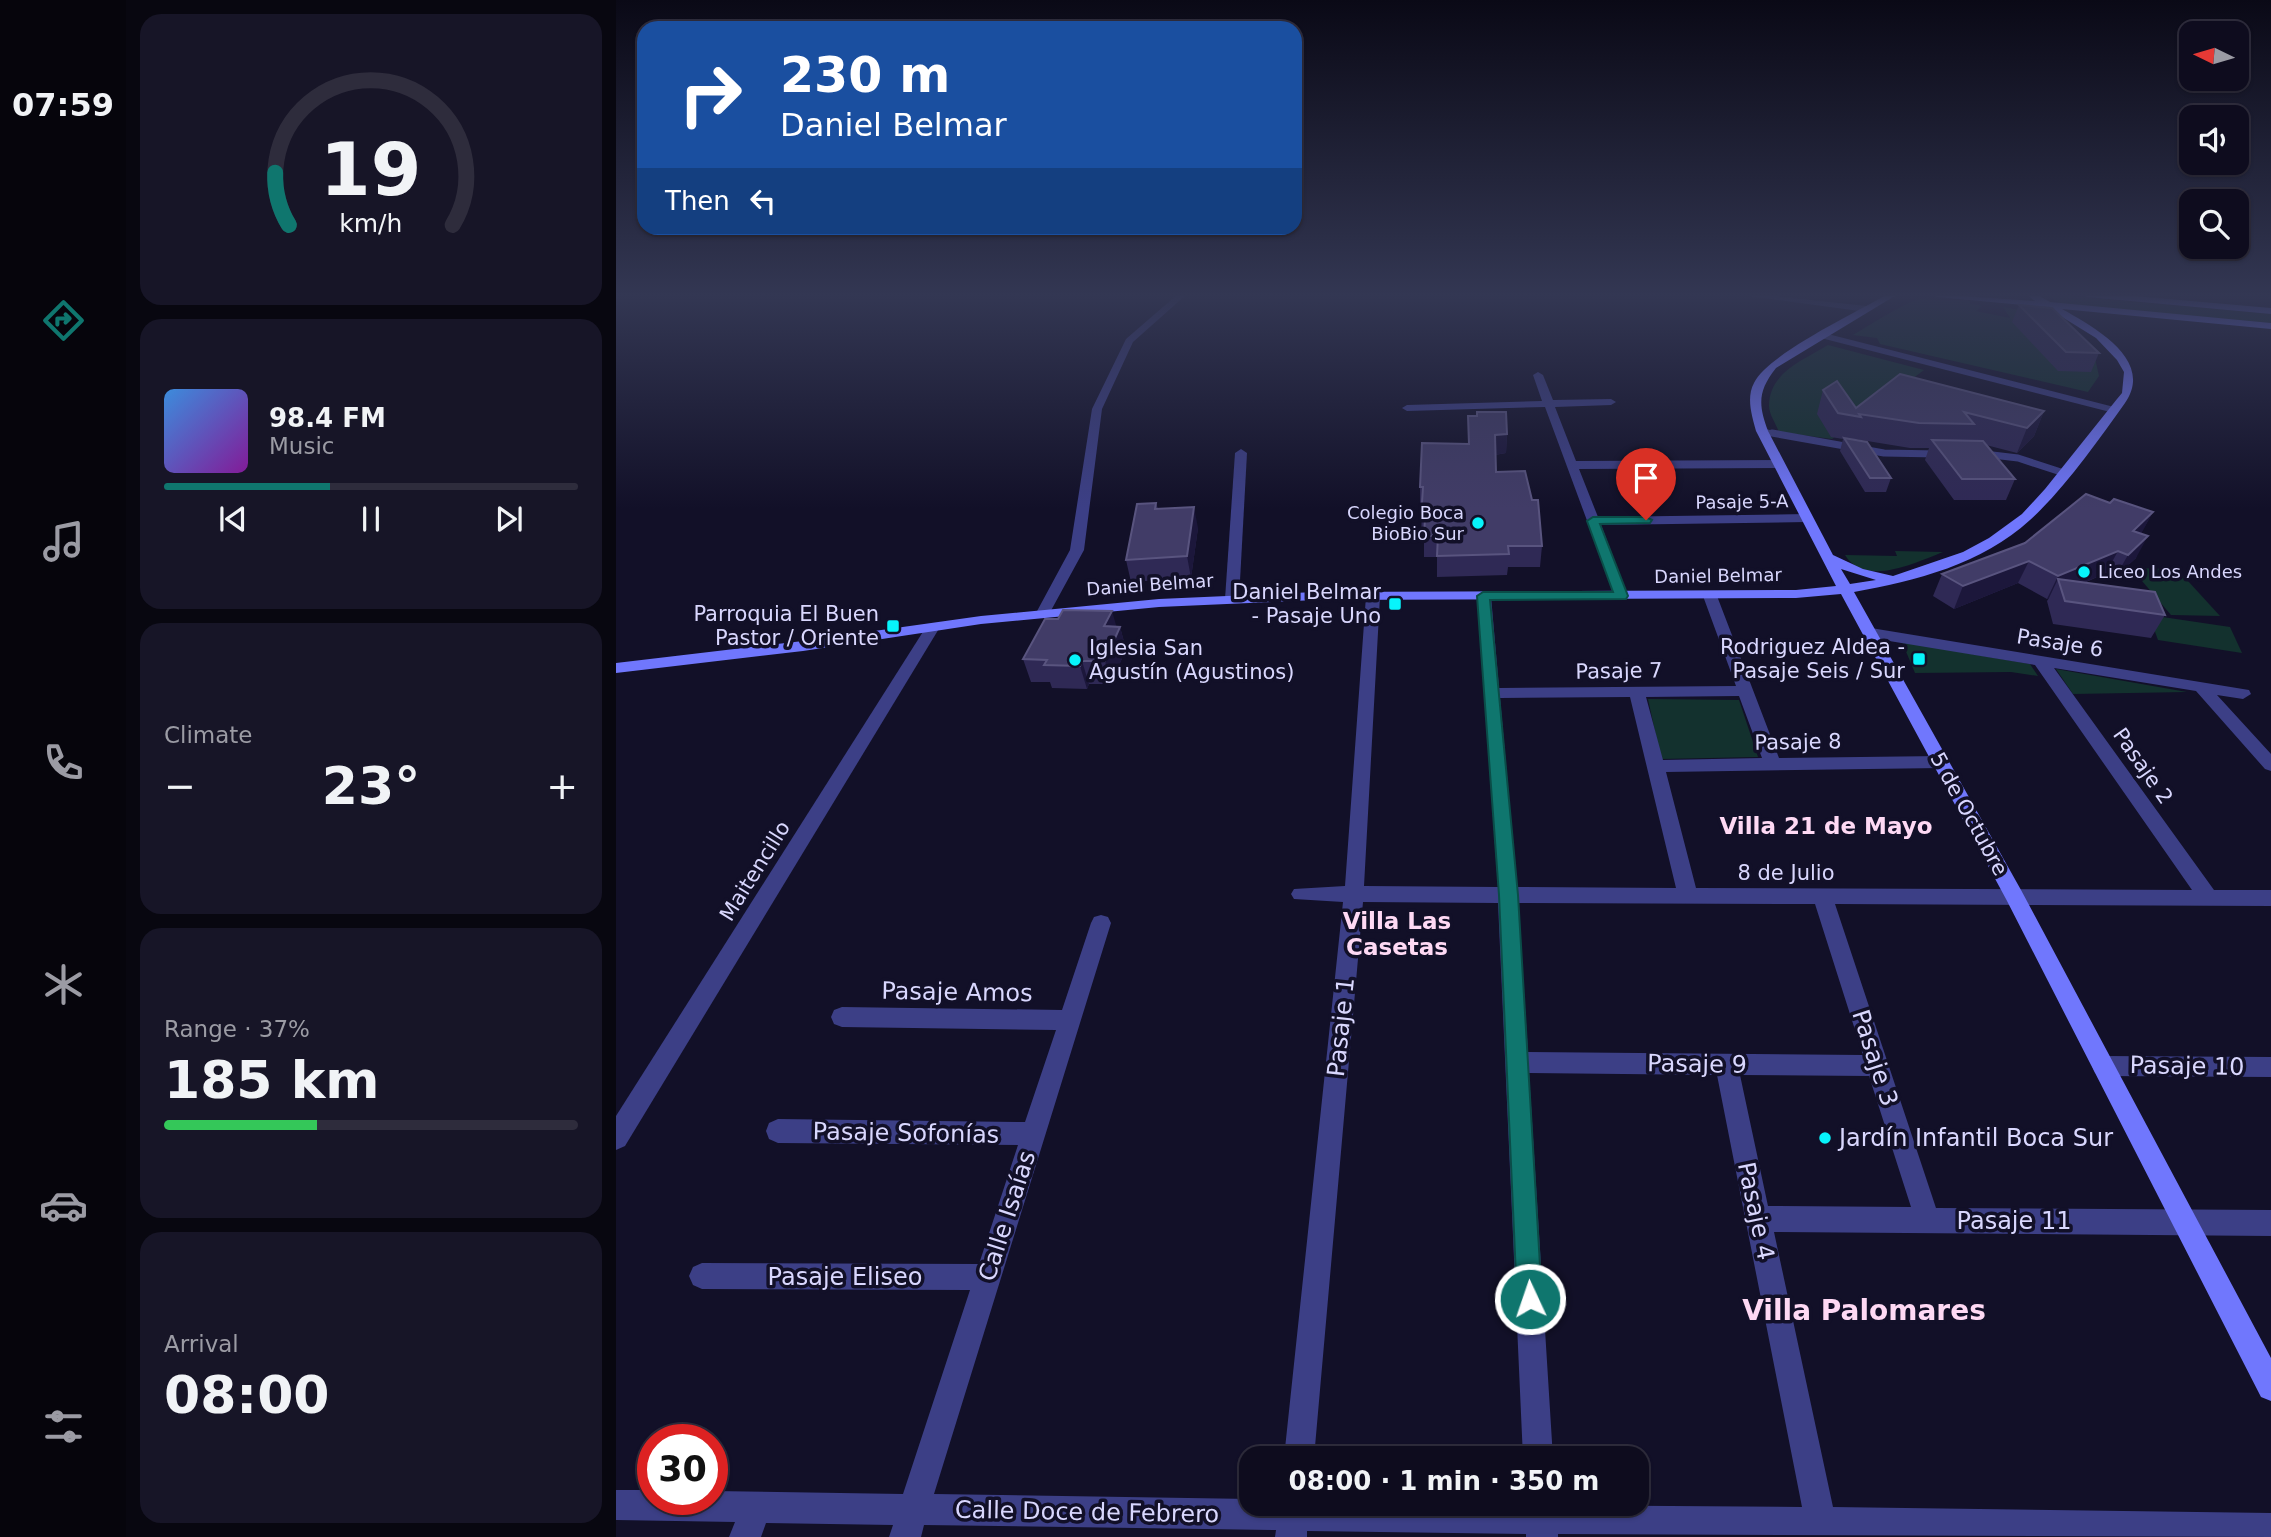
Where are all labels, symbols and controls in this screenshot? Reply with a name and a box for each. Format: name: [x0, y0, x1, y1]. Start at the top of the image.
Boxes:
north arrow: [2179, 21, 2249, 91]
map controls: [2179, 21, 2249, 259]
text: 230 m: [780, 47, 950, 104]
icon: right: [665, 49, 756, 140]
text: 07:59: [12, 86, 114, 124]
button: sound: [2179, 105, 2249, 175]
text: Daniel Belmar: [780, 106, 1007, 144]
text: 19: [320, 128, 422, 213]
icon: left: [744, 182, 782, 220]
text: Then: [665, 186, 730, 216]
button: search: [2179, 189, 2249, 259]
text: km/h: [339, 209, 403, 238]
icon: directions: [39, 296, 88, 345]
text: 98.4 FM: [269, 403, 386, 433]
text: Music: [269, 433, 334, 459]
pin: [1616, 448, 1676, 520]
icon: arrive: [1627, 459, 1665, 497]
street label: Pasaje 5-A: [1695, 490, 1789, 513]
icon: previous: [214, 500, 252, 538]
icon: pause: [352, 500, 390, 538]
icon: next: [490, 500, 528, 538]
place label: Colegio Boca BioBio Sur: [1347, 502, 1465, 544]
marker: Colegio Boca BioBio Sur: [1470, 515, 1486, 531]
icon: music: [39, 517, 88, 566]
place label: Liceo Los Andes: [2098, 561, 2242, 582]
street label: Daniel Belmar: [1654, 564, 1782, 587]
marker: Liceo Los Andes: [2076, 564, 2092, 580]
street label: Daniel Belmar: [1086, 570, 1215, 599]
place label: Daniel Belmar - Pasaje Uno: [1232, 580, 1381, 628]
marker: Daniel Belmar - Pasaje Uno: [1387, 596, 1403, 612]
place label: Parroquia El Buen Pastor / Oriente: [693, 602, 879, 650]
marker: Parroquia El Buen Pastor / Oriente: [885, 618, 901, 634]
street label: Pasaje 6: [2015, 624, 2105, 662]
place label: Rodriguez Aldea - Pasaje Seis / Sur: [1720, 635, 1905, 683]
place label: Iglesia San Agustín (Agustinos): [1089, 636, 1295, 684]
marker: Rodriguez Aldea - Pasaje Seis / Sur: [1911, 651, 1927, 667]
marker: Iglesia San Agustín (Agustinos): [1067, 652, 1083, 668]
street label: Pasaje 7: [1575, 658, 1663, 684]
text: Climate: [164, 722, 253, 748]
street label: Pasaje 2: [2108, 723, 2178, 809]
street label: Pasaje 8: [1754, 729, 1842, 755]
icon: phone: [39, 738, 88, 787]
street label: 5 de Octubre: [1925, 748, 2013, 880]
text: 23°: [322, 756, 420, 816]
text: −: [164, 764, 196, 808]
text: +: [546, 764, 578, 808]
district label: Villa 21 de Mayo: [1719, 813, 1933, 839]
street label: Maitencillo: [715, 817, 795, 925]
street label: 8 de Julio: [1738, 861, 1834, 885]
district label: Villa Las Casetas: [1343, 908, 1451, 960]
icon: climate: [39, 960, 88, 1009]
street label: Pasaje 1: [1322, 976, 1360, 1078]
street label: Pasaje Amos: [881, 977, 1033, 1007]
street label: Pasaje 3: [1846, 1006, 1904, 1110]
text: Range · 37%: [164, 1016, 310, 1042]
street label: Pasaje 9: [1647, 1049, 1747, 1079]
text: 185 km: [164, 1050, 379, 1110]
street label: Pasaje 10: [2129, 1051, 2245, 1081]
street label: Pasaje Sofonías: [813, 1117, 999, 1149]
place label: Jardín Infantil Boca Sur: [1837, 1124, 2113, 1152]
marker: Jardín Infantil Boca Sur: [1817, 1130, 1833, 1146]
street label: Calle Isaías: [973, 1147, 1041, 1285]
street label: Pasaje 4: [1732, 1159, 1780, 1263]
icon: car: [39, 1181, 88, 1230]
street label: Pasaje 11: [1957, 1207, 2071, 1235]
position arrow: [1493, 1262, 1567, 1336]
street label: Pasaje Eliseo: [768, 1263, 922, 1291]
district label: Villa Palomares: [1742, 1294, 1986, 1327]
text: Arrival: [164, 1331, 239, 1357]
text: 08:00: [164, 1365, 330, 1425]
icon: filters: [39, 1402, 88, 1451]
speed limit sign: 30: [637, 1424, 728, 1515]
text: 08:00 · 1 min · 350 m: [1289, 1466, 1599, 1496]
street label: Calle Doce de Febrero: [955, 1496, 1219, 1528]

